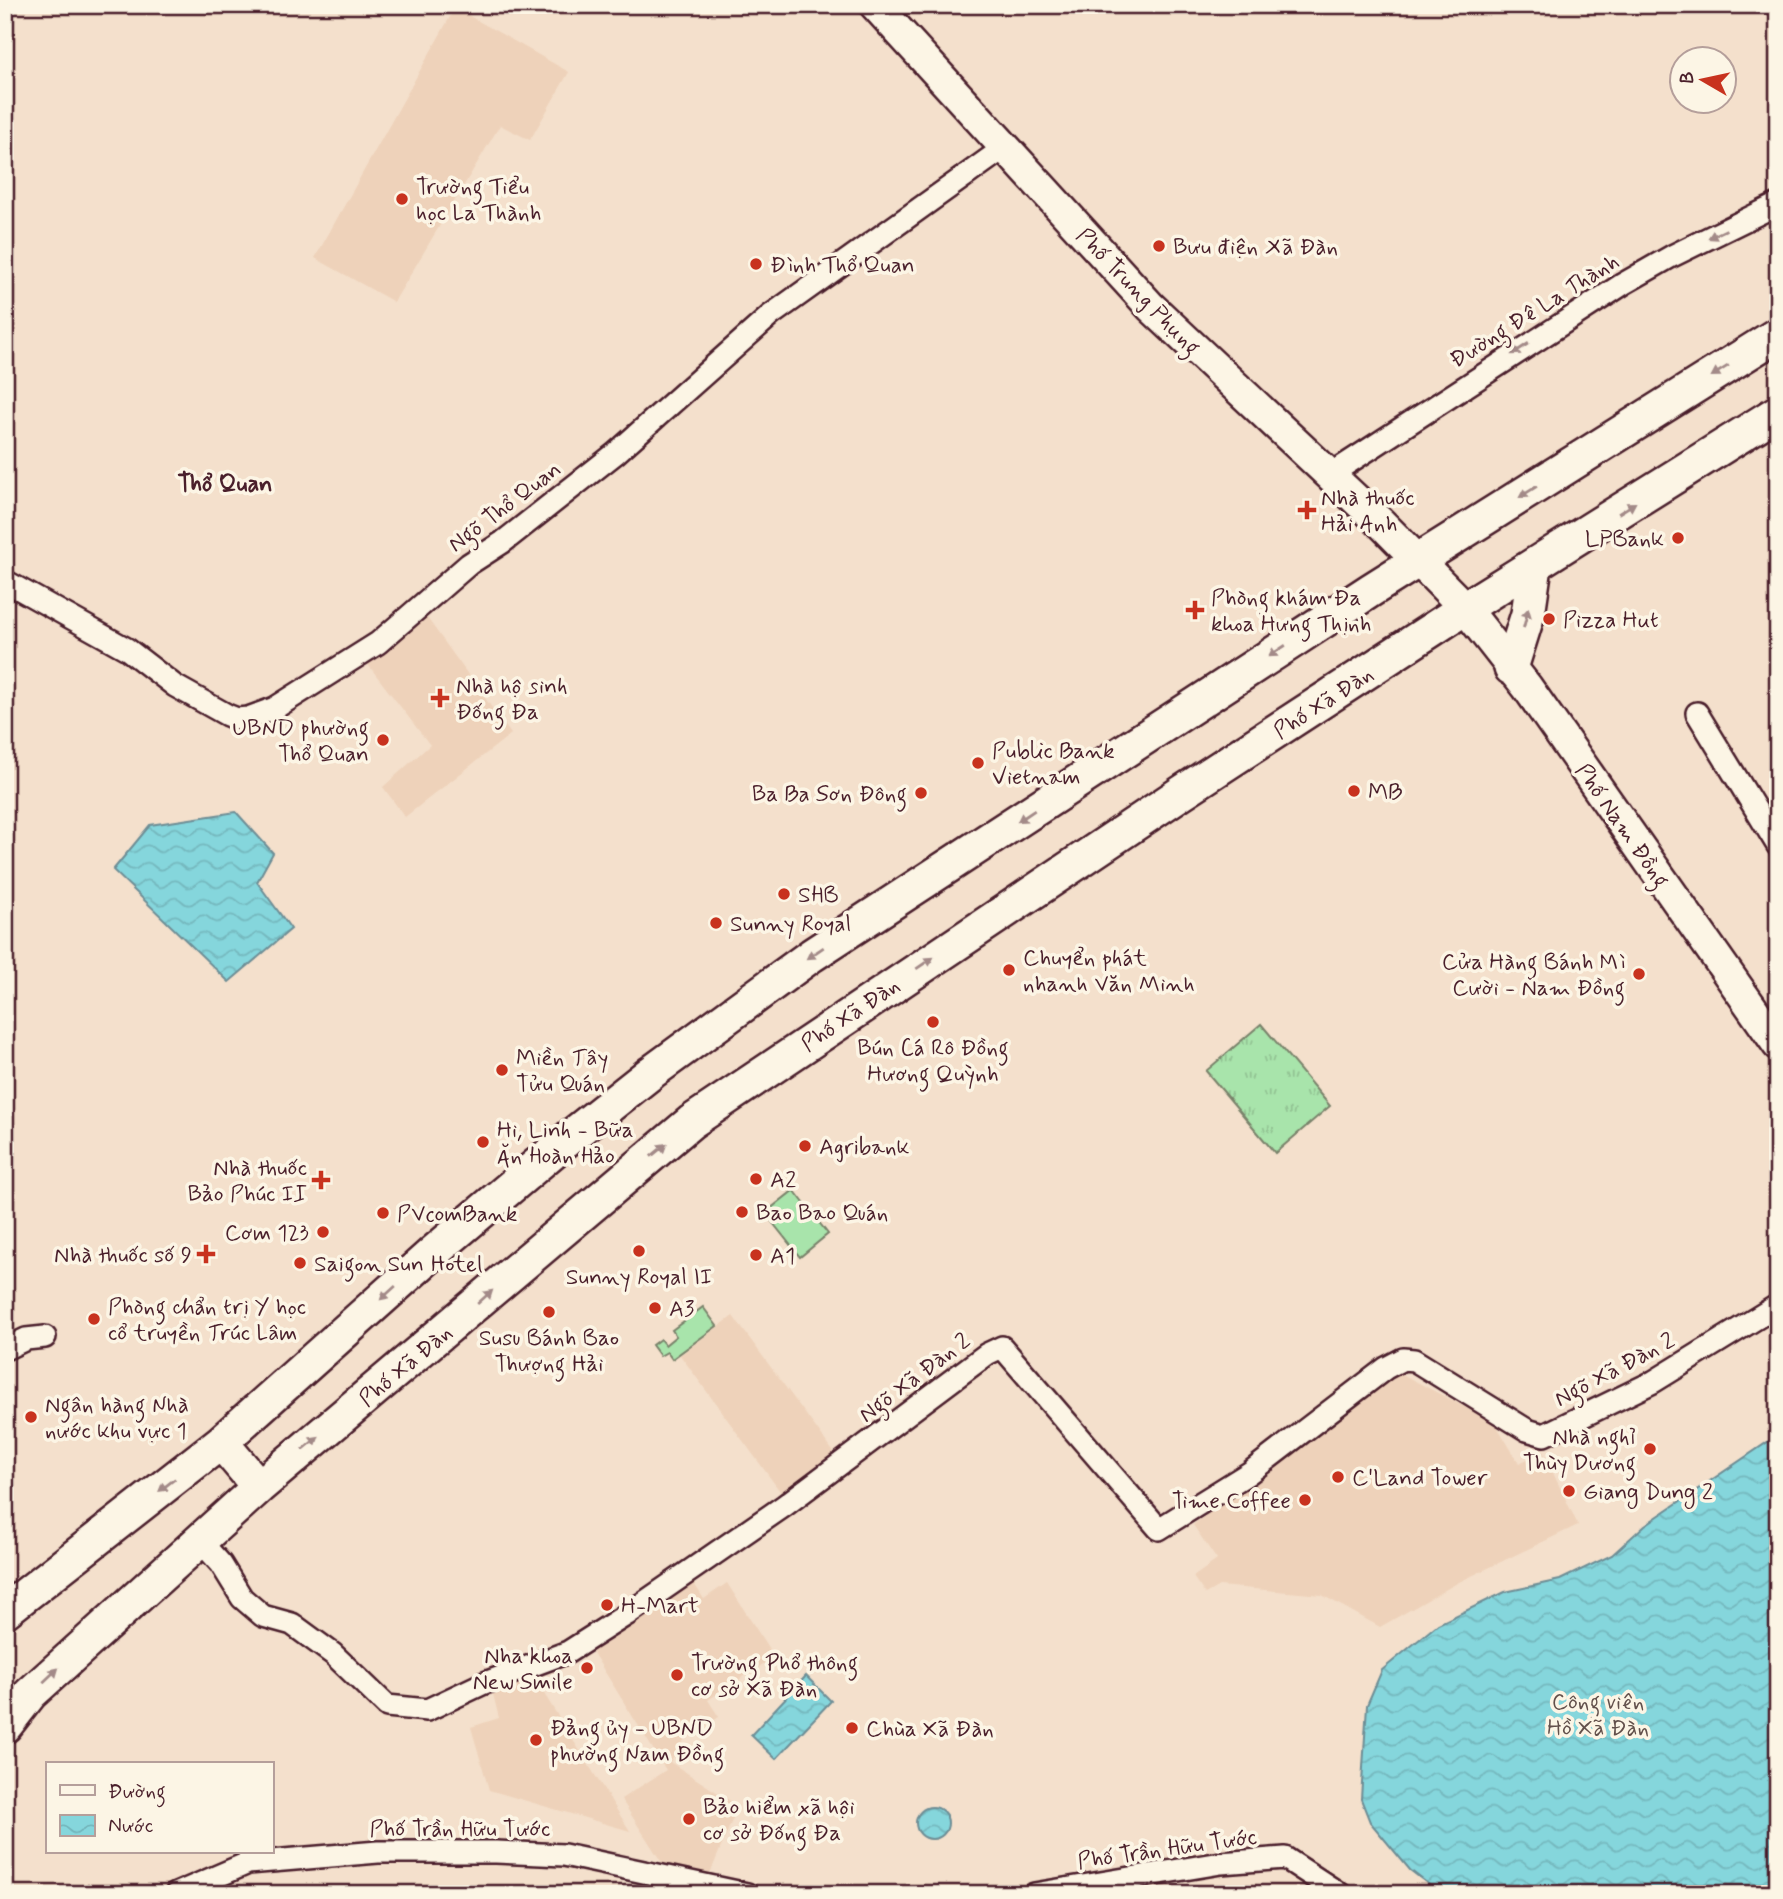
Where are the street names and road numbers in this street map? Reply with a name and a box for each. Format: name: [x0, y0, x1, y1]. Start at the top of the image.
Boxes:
street label: Phố Trung Phụng: [1067, 222, 1206, 364]
street label: Đường Đê La Thành: [1445, 247, 1626, 378]
street label: Ngõ Thổ Quan: [443, 455, 569, 562]
street label: Phố Xã Đàn: [1268, 660, 1380, 747]
street label: Phố Nam Đồng: [1566, 758, 1675, 896]
street label: Phố Xã Đàn: [796, 972, 906, 1060]
street label: Phố Xã Đàn: [353, 1319, 459, 1414]
street label: Ngõ Xã Đàn 2: [1550, 1326, 1681, 1417]
street label: Ngõ Xã Đàn 2: [853, 1327, 978, 1432]
street label: Phố Trần Hữu Tước: [370, 1815, 550, 1845]
street label: Phố Trần Hữu Tước: [1076, 1823, 1259, 1877]

